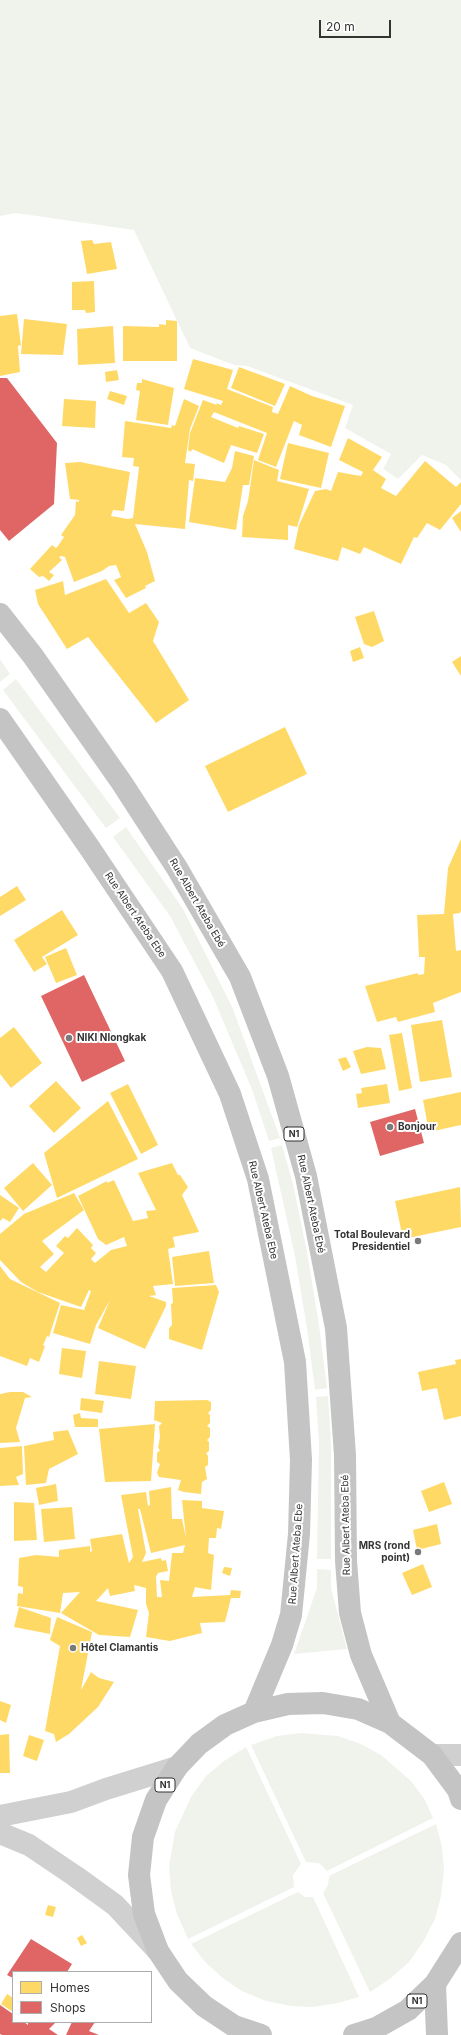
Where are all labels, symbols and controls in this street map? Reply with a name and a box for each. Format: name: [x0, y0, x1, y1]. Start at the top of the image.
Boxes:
scale bar: [321, 12, 393, 38]
text: 20 m: [326, 19, 355, 34]
street label: Rue Albert Ateba Ebé: [167, 856, 227, 950]
street label: Rue Albert Ateba Ebe: [102, 870, 168, 960]
place label: NIKI Nlongkak: [77, 1032, 146, 1044]
marker: NIKI Nlongkak: [64, 1033, 74, 1043]
place label: Bonjour: [398, 1121, 436, 1133]
marker: Bonjour: [385, 1122, 395, 1132]
road number: N1: [284, 1127, 304, 1141]
street label: Rue Albert Ateba Ebé: [295, 1154, 327, 1254]
street label: Rue Albert Ateba Ebe: [246, 1160, 280, 1260]
place label: Total Boulevard Presidentiel: [334, 1229, 410, 1252]
marker: Total Boulevard Presidentiel: [413, 1236, 423, 1246]
street label: Rue Albert Ateba Ebé: [339, 1475, 353, 1575]
street label: Rue Albert Ateba Ebe: [287, 1503, 305, 1605]
place label: MRS (rond point): [359, 1540, 410, 1564]
marker: MRS (rond point): [413, 1547, 423, 1557]
place label: Hôtel Clamantis: [81, 1642, 158, 1654]
marker: Hôtel Clamantis: [68, 1643, 78, 1653]
road number: N1: [155, 1778, 175, 1792]
legend: [12, 1971, 152, 2023]
text: Homes: [50, 1980, 90, 1995]
road number: N1: [407, 1994, 427, 2008]
text: Shops: [50, 2000, 86, 2015]

